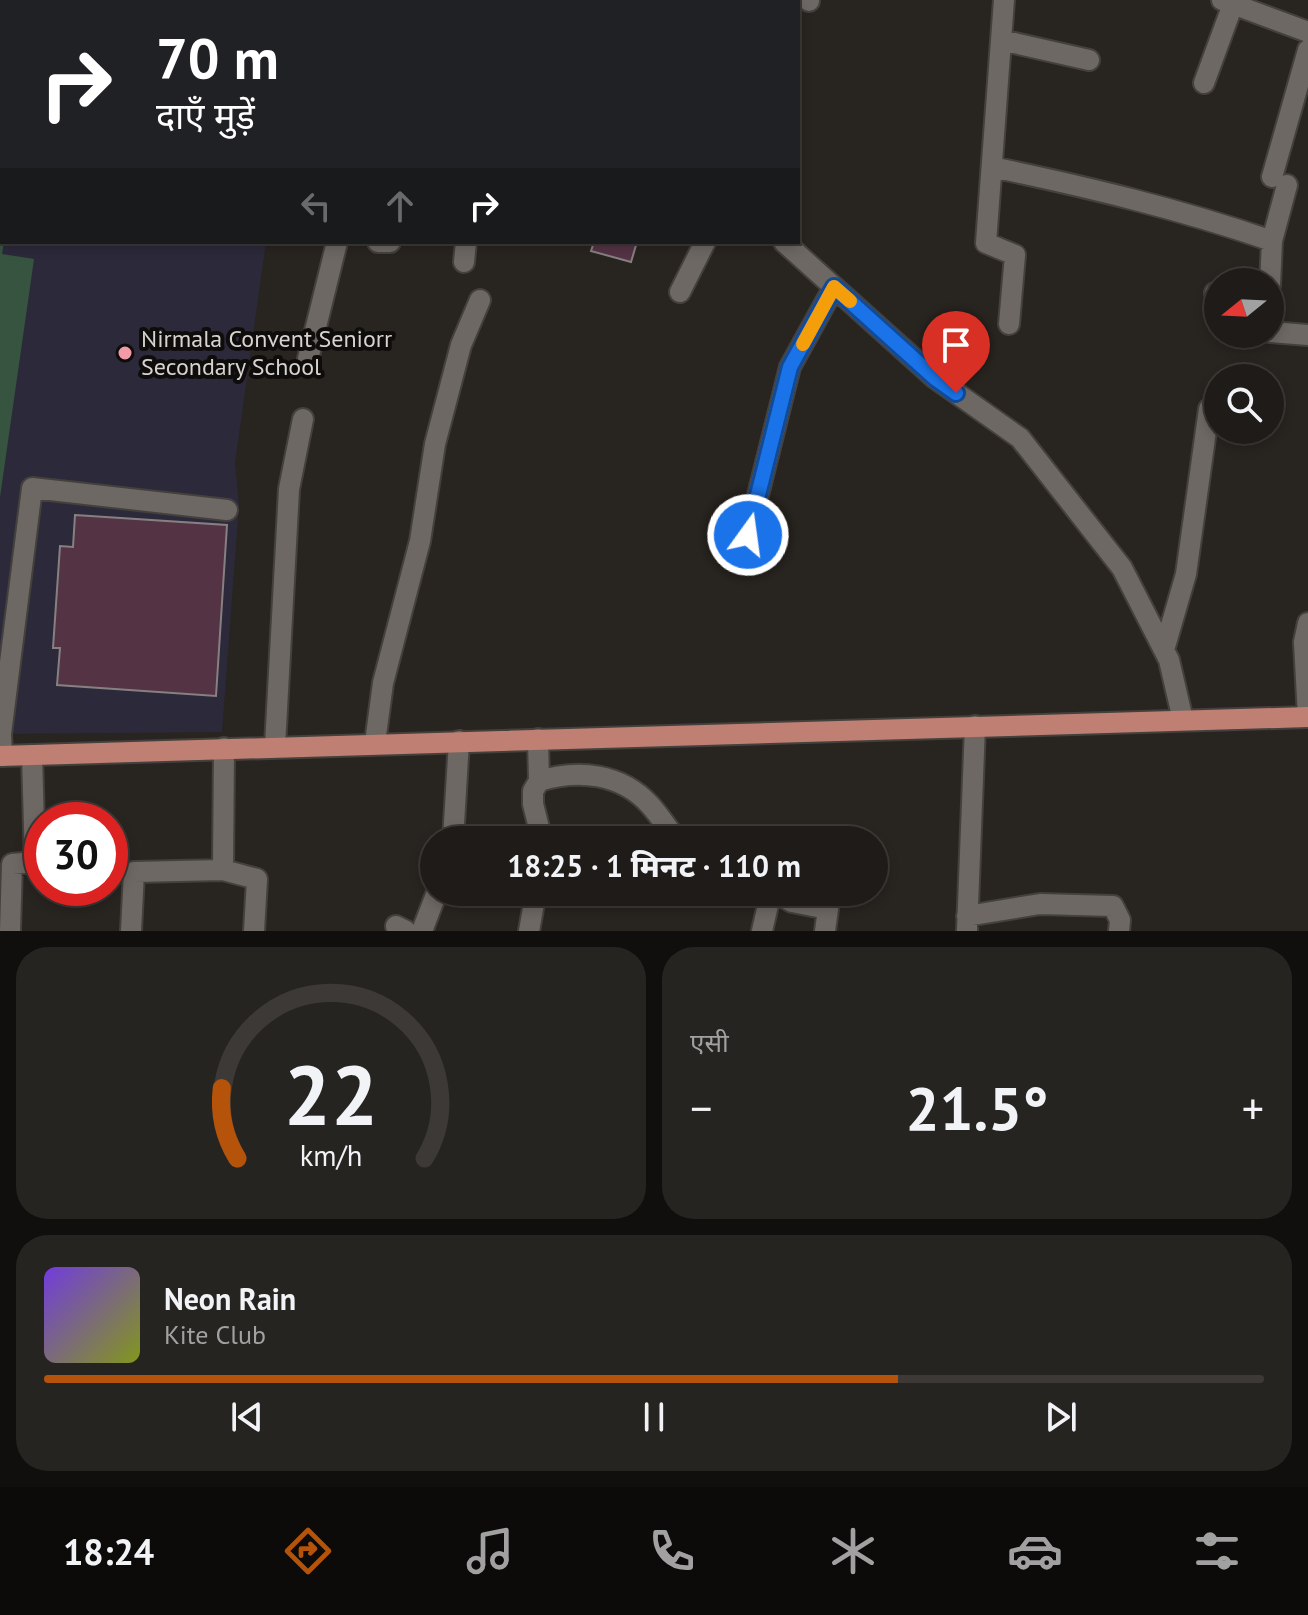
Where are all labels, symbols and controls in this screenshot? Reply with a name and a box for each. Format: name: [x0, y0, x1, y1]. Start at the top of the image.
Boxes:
text: 70 m: [156, 22, 279, 94]
icon: right: [24, 32, 128, 136]
text: दाएँ मुड़ें: [156, 92, 255, 139]
icon: left: [294, 184, 338, 228]
icon: ahead: [378, 184, 422, 228]
icon: right: [462, 184, 506, 228]
north arrow: [1204, 268, 1284, 348]
map controls: [1204, 268, 1284, 444]
pin: [922, 311, 990, 393]
place label: Nirmala Convent Seniorr Secondary School: [141, 323, 392, 382]
icon: arrive: [934, 323, 978, 367]
marker: Nirmala Convent Seniorr Secondary School: [116, 344, 134, 362]
button: search: [1204, 364, 1284, 444]
position arrow: [706, 493, 790, 577]
speed limit sign: 30: [24, 802, 128, 906]
text: 18:25 · 1 मिनट · 110 m: [507, 846, 801, 885]
text: एसी: [690, 1026, 729, 1059]
text: 22: [284, 1040, 378, 1148]
text: 21.5°: [905, 1069, 1049, 1147]
text: −: [690, 1079, 712, 1136]
text: +: [1242, 1079, 1264, 1136]
text: km/h: [300, 1137, 362, 1174]
text: Neon Rain: [164, 1279, 296, 1318]
text: Kite Club: [164, 1318, 266, 1351]
icon: previous: [225, 1395, 269, 1439]
icon: pause: [632, 1395, 676, 1439]
icon: next: [1039, 1395, 1083, 1439]
icon: directions: [280, 1523, 336, 1579]
icon: music: [462, 1523, 518, 1579]
icon: phone: [644, 1523, 700, 1579]
icon: climate: [825, 1523, 881, 1579]
icon: car: [1007, 1523, 1063, 1579]
icon: filters: [1189, 1523, 1245, 1579]
text: 18:24: [63, 1528, 154, 1575]

